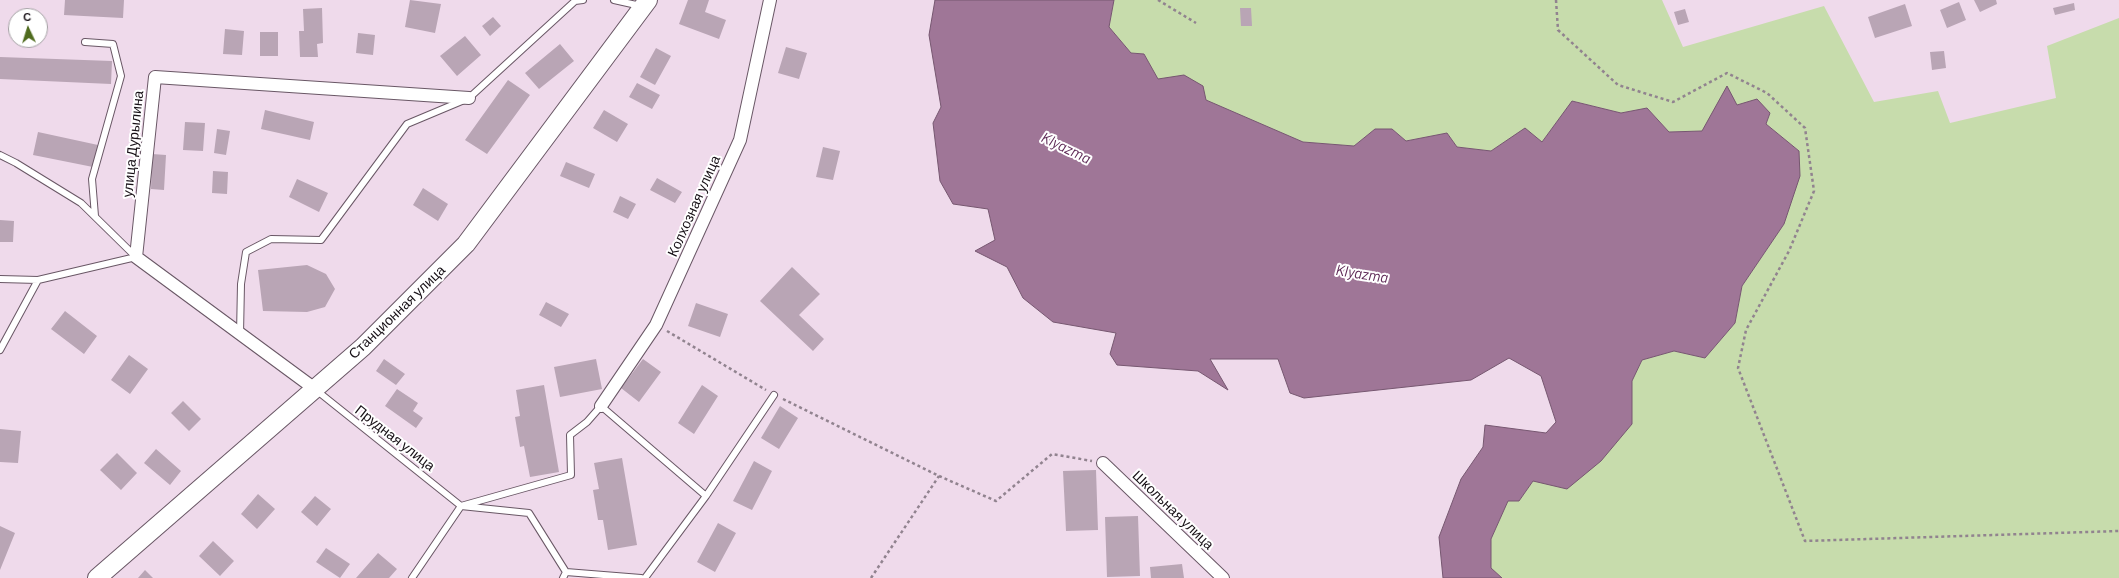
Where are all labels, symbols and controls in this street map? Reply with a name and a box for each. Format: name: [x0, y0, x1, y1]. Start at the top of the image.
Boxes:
north arrow: [8, 8, 48, 48]
text: С: [23, 10, 32, 23]
street label: улица Дурылина: [119, 90, 147, 198]
water label: Klyazma: [1038, 128, 1094, 168]
street label: Колхозная улица: [664, 153, 724, 259]
water label: Klyazma: [1334, 261, 1390, 287]
street label: Станционная улица: [345, 262, 449, 362]
street label: Прудная улица: [352, 402, 438, 474]
street label: Школьная улица: [1129, 467, 1217, 553]

